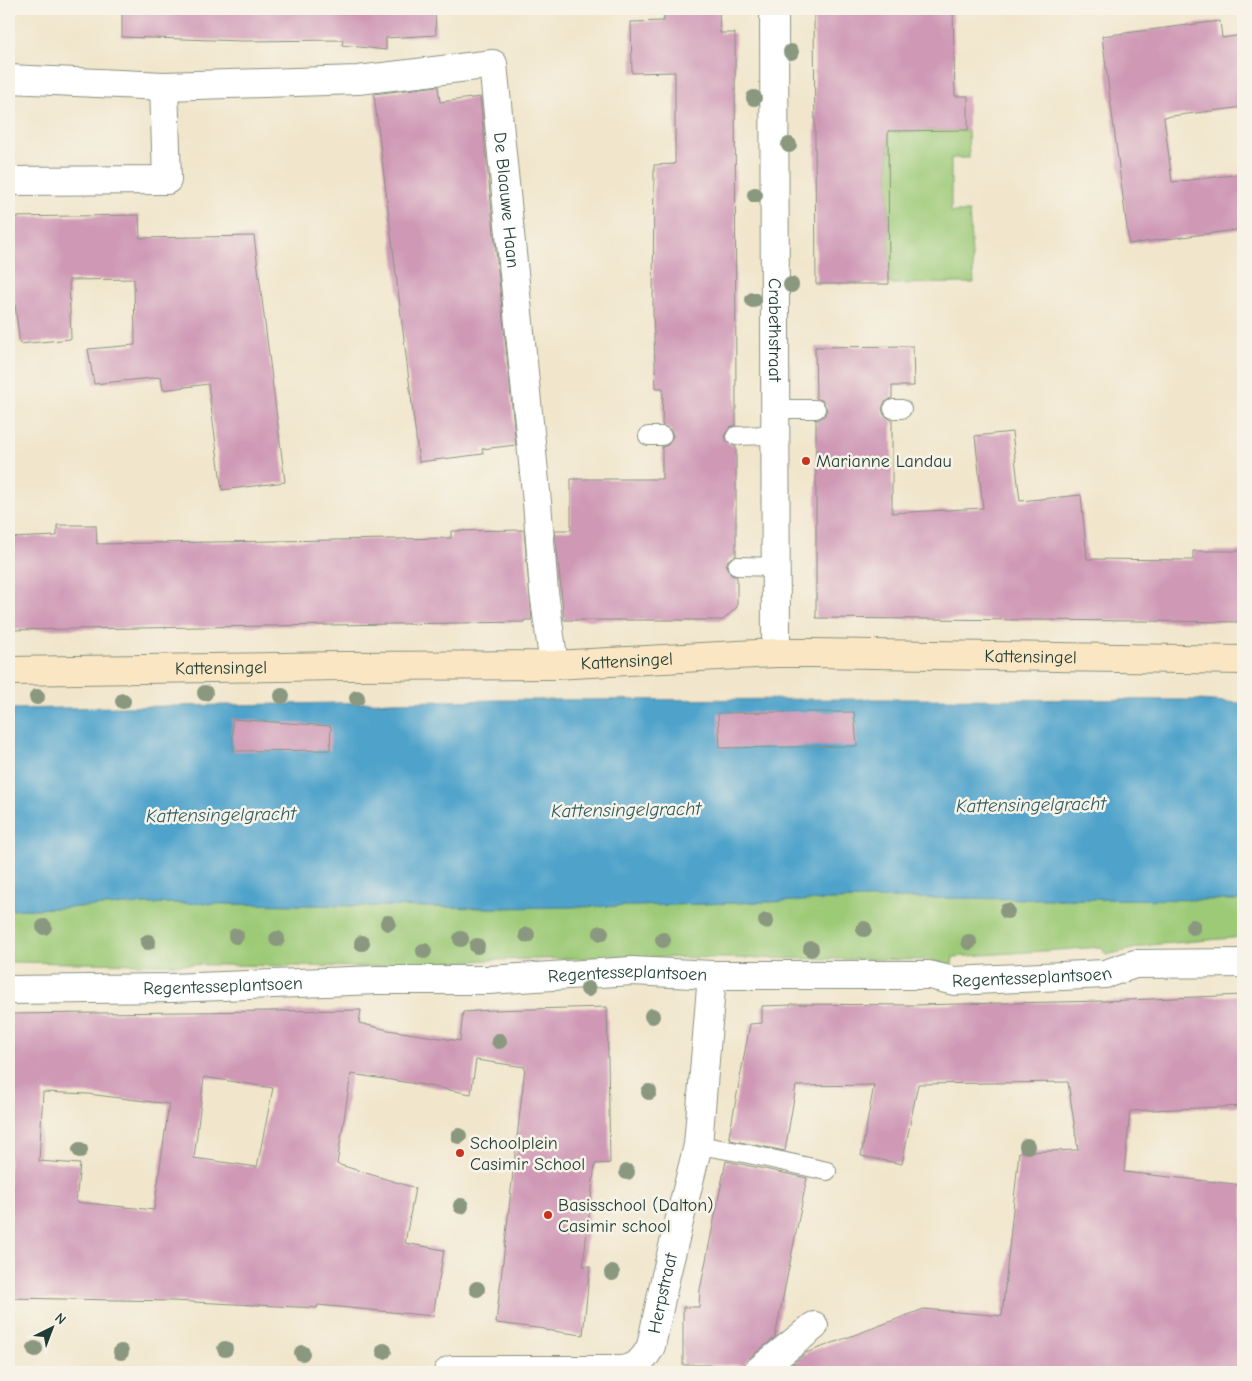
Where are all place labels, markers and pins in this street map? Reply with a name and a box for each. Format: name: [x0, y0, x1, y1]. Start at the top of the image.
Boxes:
place label: Marianne Landau: [816, 451, 952, 472]
marker: Marianne Landau: [800, 455, 812, 467]
place label: Schoolplein Casimir School: [470, 1133, 585, 1175]
marker: Schoolplein Casimir School: [454, 1147, 466, 1159]
place label: Basisschool (Dalton) Casimir school: [558, 1195, 713, 1237]
marker: Basisschool (Dalton) Casimir school: [542, 1209, 554, 1221]

